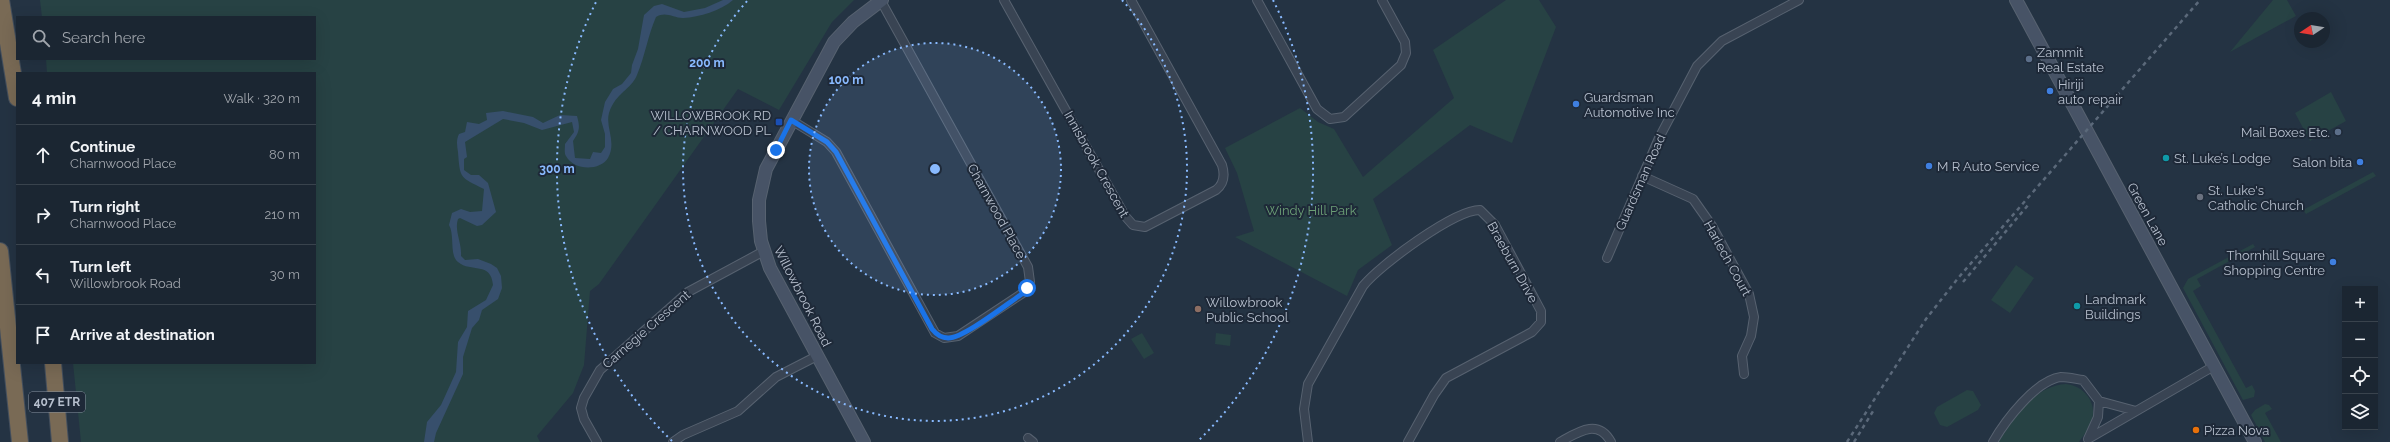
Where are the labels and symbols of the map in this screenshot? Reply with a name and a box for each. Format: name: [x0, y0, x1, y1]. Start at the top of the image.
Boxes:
north arrow: [2294, 12, 2330, 48]
place label: Zammit Real Estate: [2037, 45, 2104, 75]
marker: Zammit Real Estate: [2024, 54, 2034, 64]
text: 200 m: [689, 56, 725, 70]
text: 100 m: [829, 73, 863, 87]
place label: Hiriji auto repair: [2058, 77, 2123, 107]
marker: Hiriji auto repair: [2045, 86, 2055, 96]
place label: Guardsman Automotive Inc: [1584, 90, 1675, 120]
marker: Guardsman Automotive Inc: [1571, 99, 1581, 109]
place label: WILLOWBROOK RD / CHARNWOOD PL: [650, 108, 771, 138]
street label: Innisbrook Crescent: [1061, 108, 1132, 221]
marker: WILLOWBROOK RD / CHARNWOOD PL: [774, 117, 784, 127]
place label: Mail Boxes Etc.: [2241, 125, 2330, 140]
marker: Mail Boxes Etc.: [2333, 127, 2343, 137]
street label: Guardsman Road: [1612, 132, 1668, 233]
route end: [767, 141, 785, 159]
place label: St. Luke’s Lodge: [2174, 151, 2271, 166]
marker: St. Luke’s Lodge: [2161, 153, 2171, 163]
place label: Salon bita: [2293, 155, 2352, 170]
marker: Salon bita: [2355, 157, 2365, 167]
place label: M R Auto Service: [1937, 159, 2040, 174]
street label: Charnwood Place: [964, 161, 1029, 262]
marker: M R Auto Service: [1924, 161, 1934, 171]
text: 300 m: [539, 162, 575, 176]
centre of rings: [928, 162, 942, 176]
street label: Green Lane: [2124, 180, 2171, 249]
place label: St. Luke's Catholic Church: [2208, 183, 2304, 213]
marker: St. Luke's Catholic Church: [2195, 192, 2205, 202]
park label: Windy Hill Park: [1265, 203, 1357, 218]
street label: Harlech Court: [1701, 218, 1755, 299]
street label: Braeburn Drive: [1484, 219, 1541, 306]
street label: Willowbrook Road: [771, 243, 834, 349]
place label: Thornhill Square Shopping Centre: [2224, 248, 2325, 278]
marker: Thornhill Square Shopping Centre: [2328, 257, 2338, 267]
route start: [1018, 279, 1036, 297]
street label: Carnegie Crescent: [599, 287, 694, 372]
place label: Landmark Buildings: [2085, 292, 2146, 322]
place label: Willowbrook Public School: [1206, 295, 1289, 325]
marker: Landmark Buildings: [2072, 301, 2082, 311]
marker: Willowbrook Public School: [1193, 304, 1203, 314]
road number: 407 ETR: [29, 392, 85, 412]
place label: Pizza Nova: [2204, 423, 2269, 438]
marker: Pizza Nova: [2191, 425, 2201, 435]

